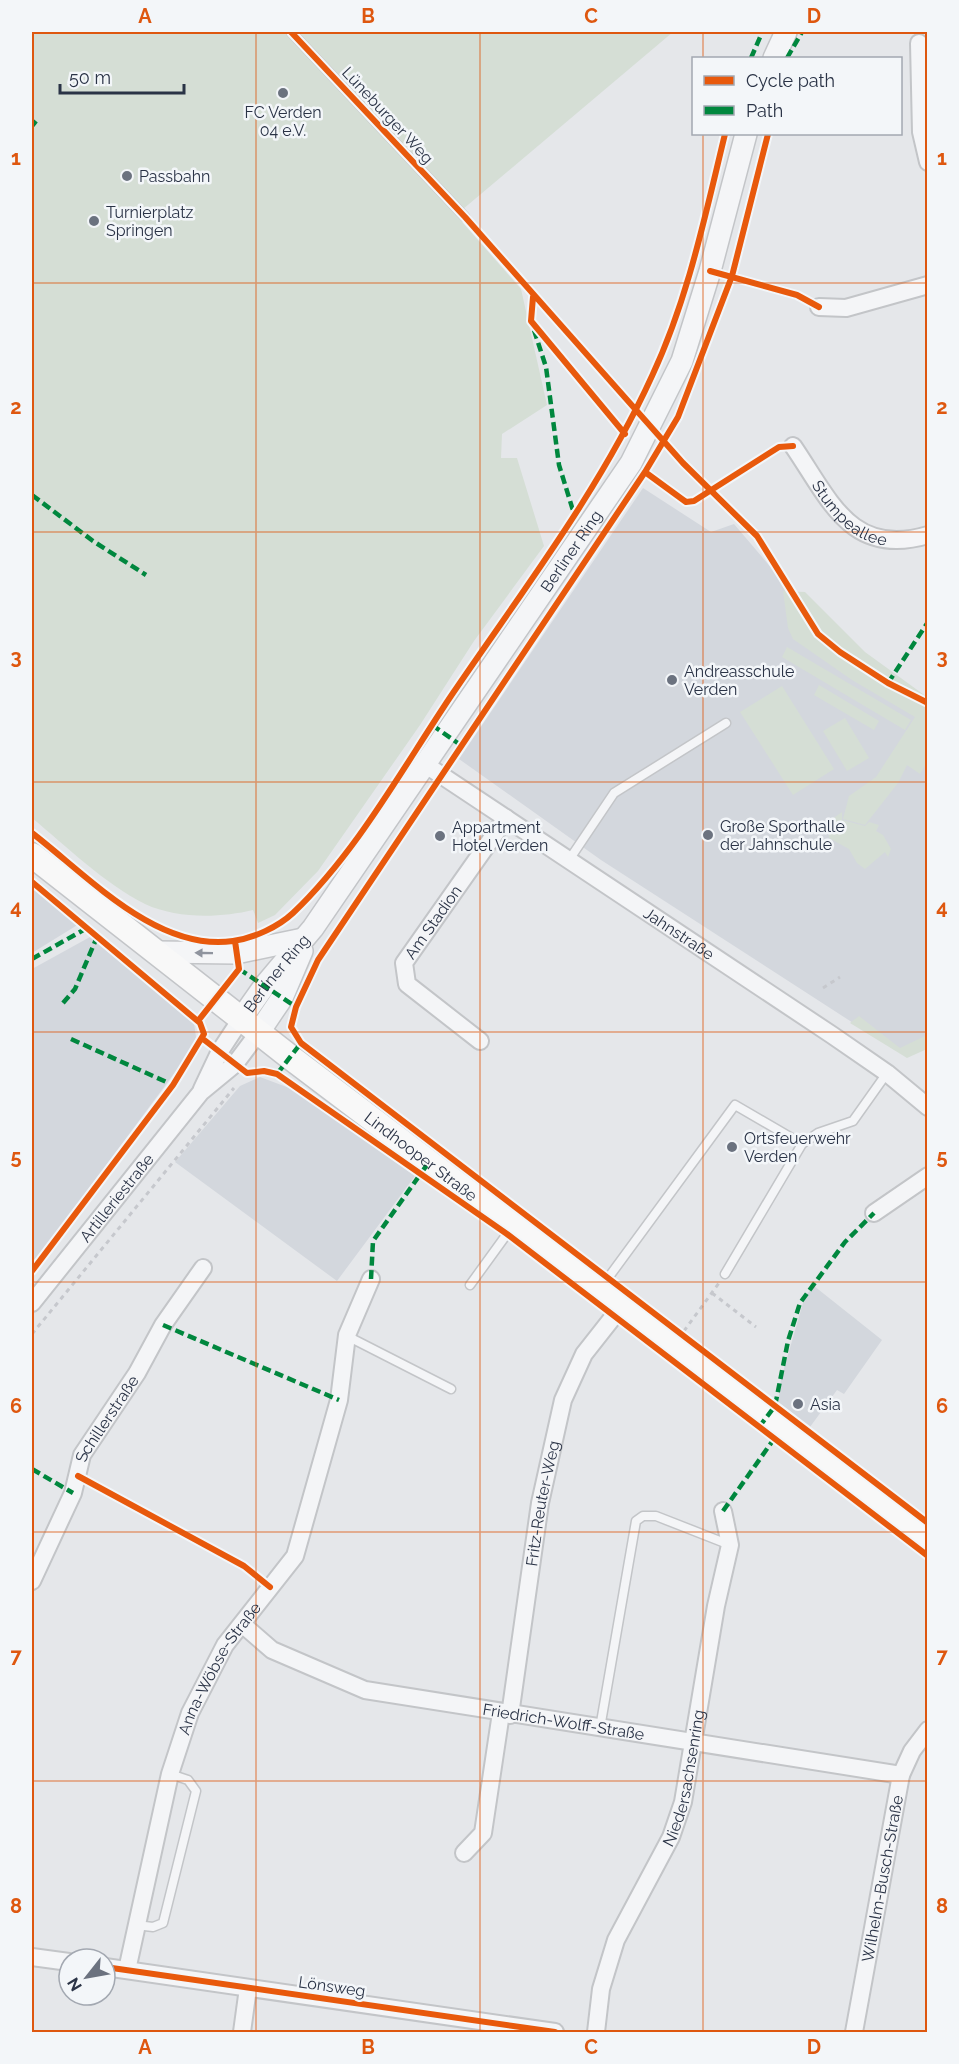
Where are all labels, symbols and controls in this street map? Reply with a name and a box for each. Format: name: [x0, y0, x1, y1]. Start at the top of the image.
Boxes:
text: A: [138, 4, 152, 28]
text: B: [361, 4, 375, 28]
text: C: [584, 4, 598, 28]
text: D: [807, 4, 821, 28]
scale bar: [60, 57, 184, 95]
legend: [692, 57, 902, 135]
street label: Lüneburger Weg: [338, 63, 437, 168]
text: 50 m: [69, 67, 111, 88]
text: Cycle path: [746, 70, 835, 91]
marker: FC Verden 04 e.V.: [276, 86, 290, 100]
text: Path: [746, 100, 783, 121]
place label: FC Verden 04 e.V.: [245, 103, 321, 140]
text: 1: [11, 146, 21, 170]
text: 1: [937, 146, 947, 170]
place label: Passbahn: [139, 167, 210, 186]
marker: Passbahn: [120, 169, 134, 183]
place label: Turnierplatz Springen: [106, 203, 194, 240]
marker: Turnierplatz Springen: [87, 214, 101, 228]
text: 2: [10, 395, 22, 419]
text: 2: [936, 395, 948, 419]
street label: Stumpeallee: [808, 477, 889, 550]
street label: Berliner Ring: [537, 507, 606, 596]
text: 3: [10, 645, 22, 669]
text: 3: [936, 645, 948, 669]
place label: Andreasschule Verden: [684, 662, 794, 699]
marker: Andreasschule Verden: [665, 673, 679, 687]
place label: Große Sporthalle der Jahnschule: [720, 817, 845, 854]
place label: Appartment Hotel Verden: [452, 818, 548, 855]
marker: Große Sporthalle der Jahnschule: [701, 828, 715, 842]
marker: Appartment Hotel Verden: [433, 829, 447, 843]
street label: Am Stadion: [401, 882, 466, 963]
text: 4: [10, 895, 22, 919]
text: 4: [936, 895, 948, 919]
street label: Jahnstraße: [640, 904, 718, 964]
street label: Berliner Ring: [240, 930, 314, 1016]
one-way arrow: [194, 948, 213, 958]
street label: Lindhooper Straße: [361, 1108, 481, 1205]
place label: Ortsfeuerwehr Verden: [744, 1129, 851, 1166]
marker: Ortsfeuerwehr Verden: [725, 1140, 739, 1154]
text: 5: [10, 1145, 22, 1169]
text: 5: [936, 1145, 948, 1169]
street label: Artilleriestraße: [76, 1150, 158, 1246]
street label: Schillerstraße: [72, 1372, 143, 1464]
text: 6: [10, 1394, 22, 1418]
text: 6: [936, 1394, 948, 1418]
place label: Asia: [810, 1395, 841, 1414]
marker: Asia: [791, 1397, 805, 1411]
street label: Fritz-Reuter-Weg: [522, 1439, 564, 1568]
street label: Anna-Wöbse-Straße: [174, 1598, 265, 1737]
text: 7: [10, 1644, 22, 1668]
text: 7: [936, 1644, 948, 1668]
street label: Friedrich-Wolff-Straße: [481, 1700, 646, 1744]
street label: Niedersachsenring: [659, 1708, 708, 1850]
street label: Wilhelm-Busch-Straße: [858, 1794, 907, 1964]
text: 8: [10, 1894, 22, 1918]
text: 8: [936, 1894, 948, 1918]
north arrow: [57, 1947, 117, 2007]
street label: Lönsweg: [297, 1972, 367, 2001]
text: N: [63, 1974, 86, 1995]
text: A: [138, 2035, 152, 2059]
text: B: [361, 2035, 375, 2059]
text: C: [584, 2035, 598, 2059]
text: D: [807, 2035, 821, 2059]

